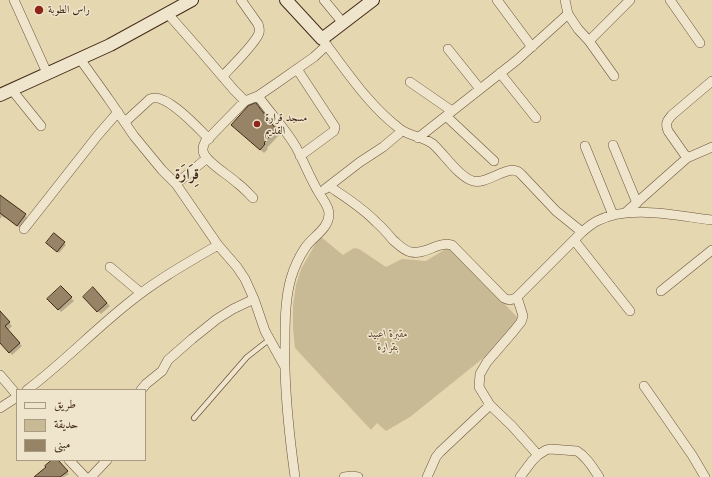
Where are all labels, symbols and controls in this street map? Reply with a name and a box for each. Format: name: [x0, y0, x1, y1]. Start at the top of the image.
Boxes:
place label: راس الطوبة: [48, 3, 90, 17]
marker: راس الطوبة: [33, 4, 45, 16]
place label: مسجد قرارة القديم: [265, 111, 307, 137]
marker: مسجد قرارة القديم: [252, 119, 262, 129]
district label: قِرَارَة: [175, 166, 199, 184]
park label: مقبرة اعبيد بقرارة: [368, 327, 408, 353]
legend: [16, 389, 146, 461]
text: طريق: [54, 396, 76, 411]
text: حديقة: [54, 416, 78, 431]
text: مبنى: [54, 436, 70, 451]

